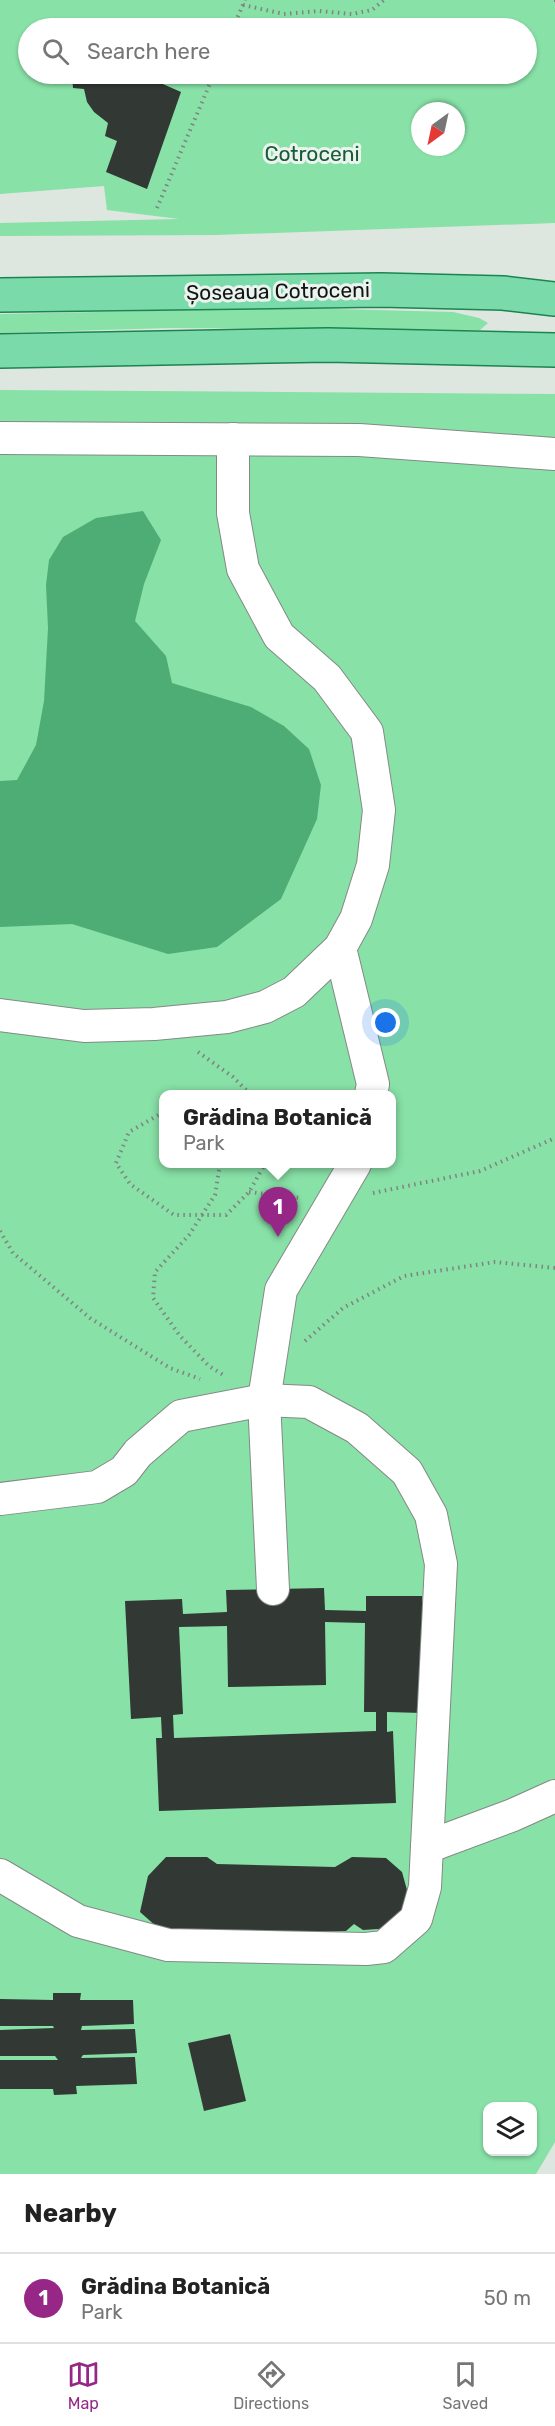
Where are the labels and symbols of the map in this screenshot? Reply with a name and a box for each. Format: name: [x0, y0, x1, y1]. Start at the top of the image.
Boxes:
north arrow: [411, 102, 465, 156]
park label: Cotroceni: [264, 141, 360, 166]
street label: Șoseaua Cotroceni: [186, 277, 370, 305]
your location: [371, 1008, 400, 1037]
pin: 1: [258, 1188, 298, 1237]

